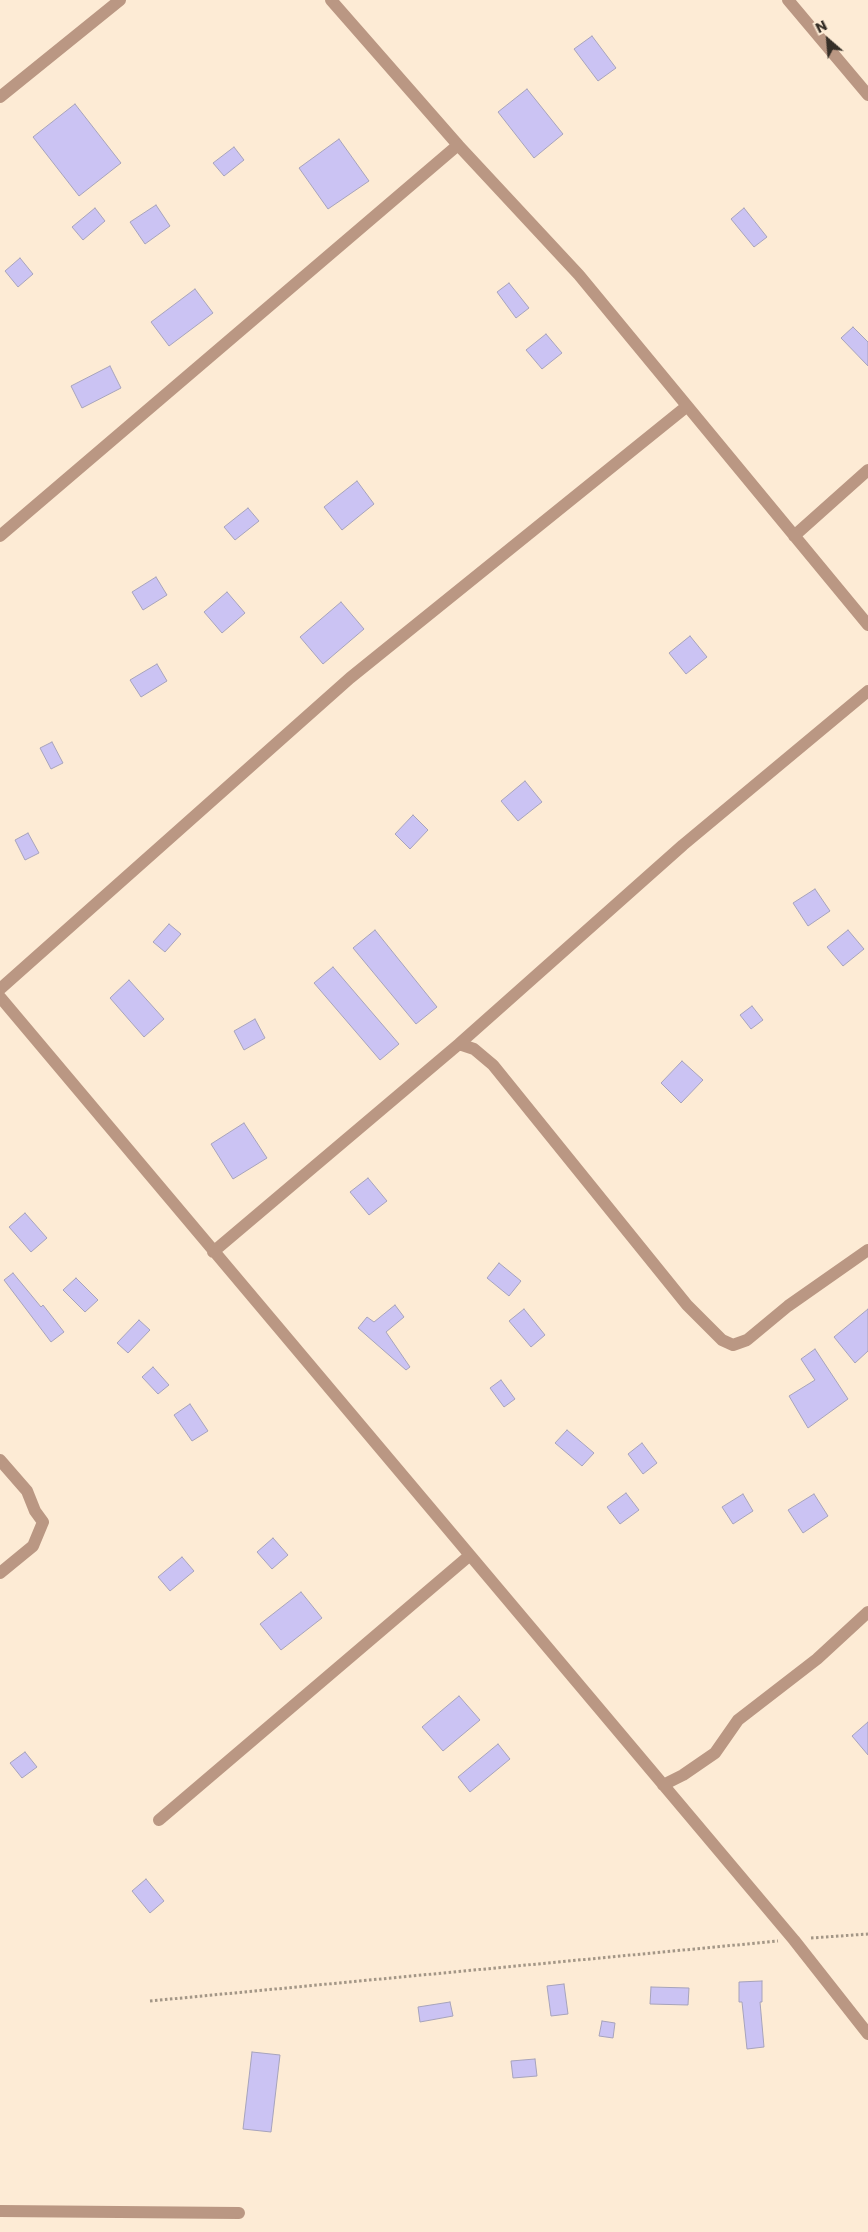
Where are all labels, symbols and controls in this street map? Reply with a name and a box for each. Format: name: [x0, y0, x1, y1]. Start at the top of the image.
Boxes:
north arrow: [803, 15, 853, 65]
text: N: [812, 15, 830, 38]

